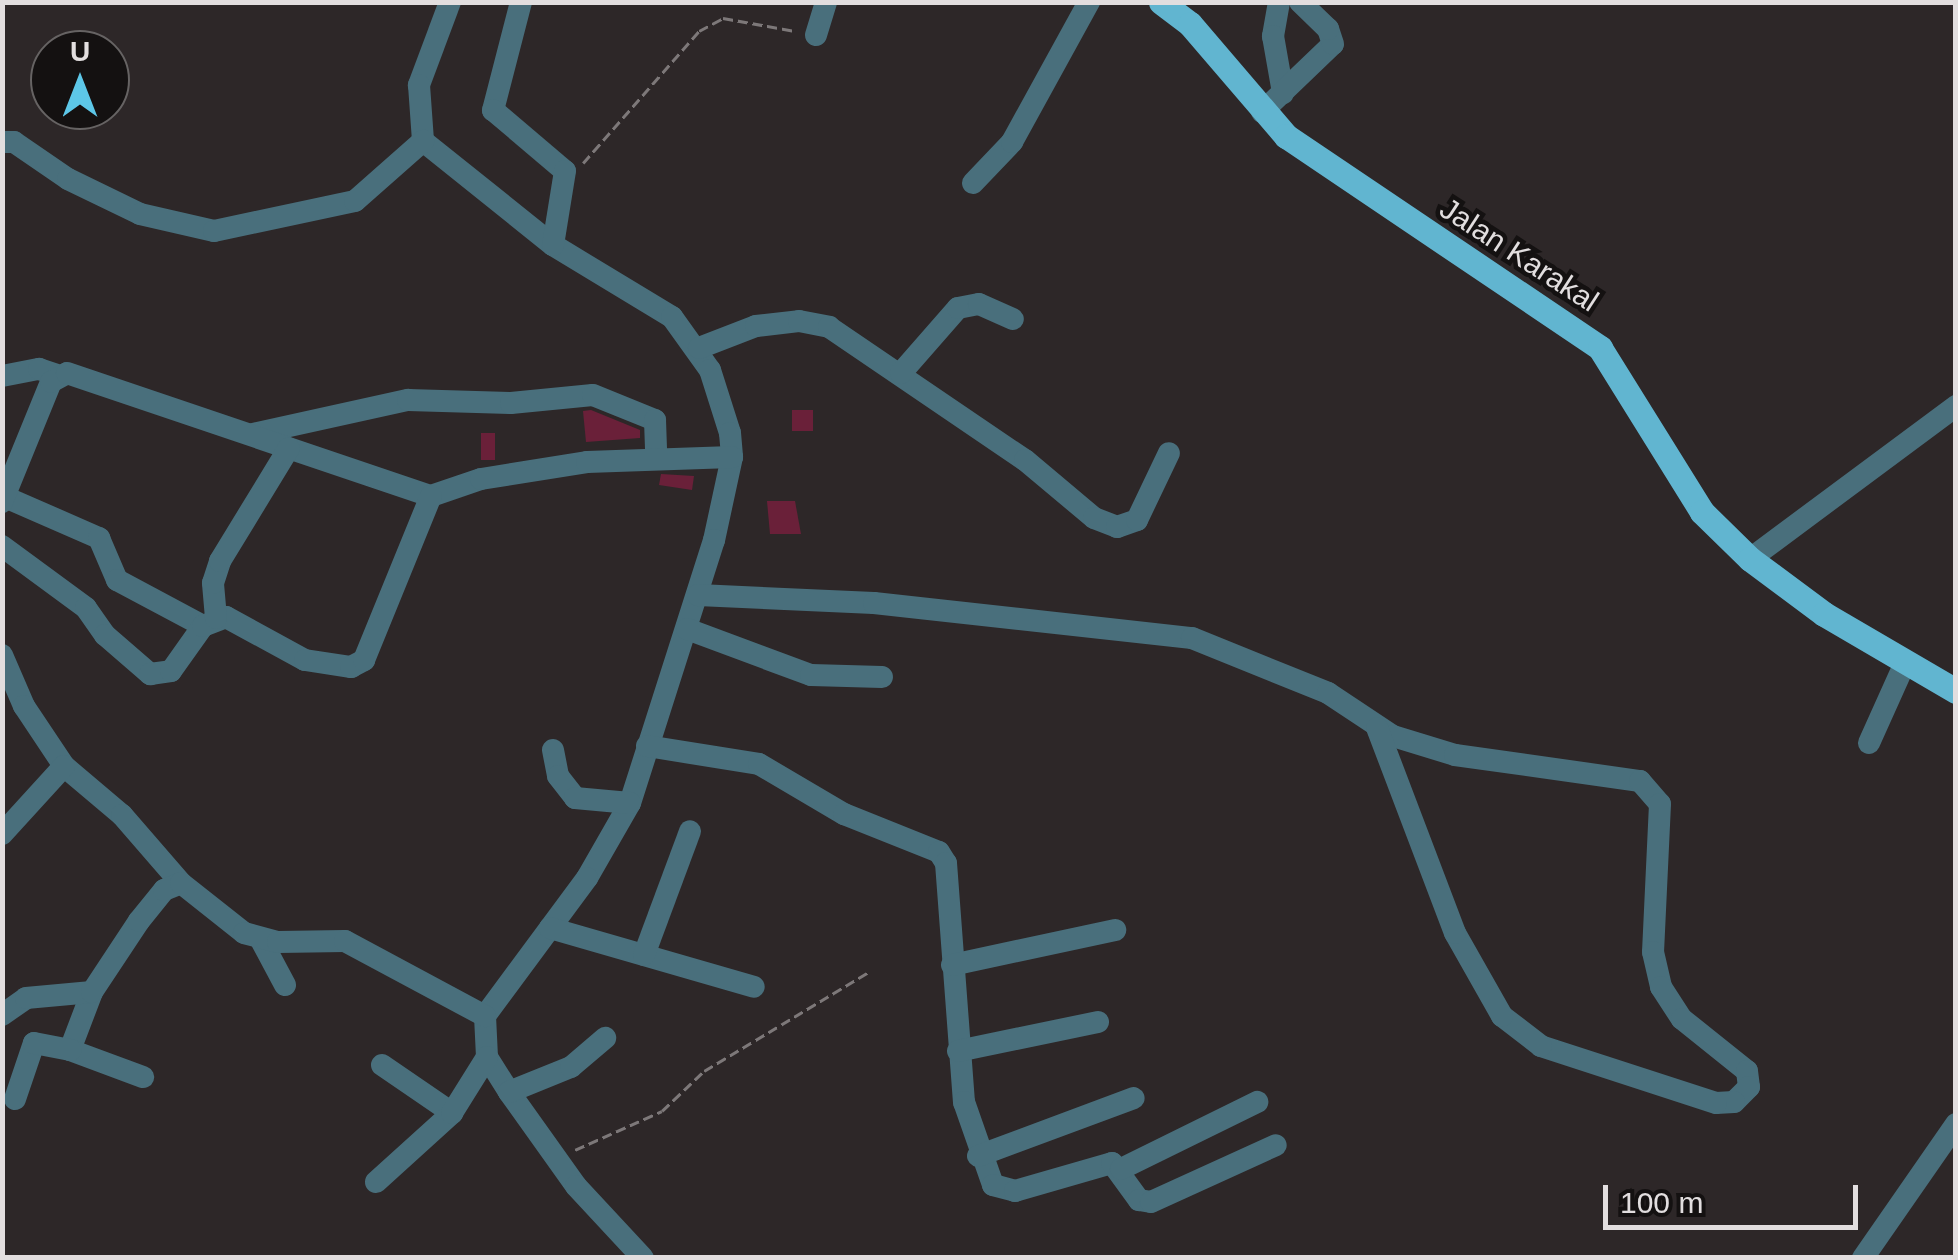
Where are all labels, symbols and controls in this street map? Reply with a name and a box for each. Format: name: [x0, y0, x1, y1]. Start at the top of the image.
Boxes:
north arrow: [30, 30, 130, 130]
text: U: [70, 36, 90, 67]
street label: Jalan Karakal: [1433, 190, 1605, 320]
scale bar: [1608, 1165, 1863, 1227]
text: 100 m: [1620, 1186, 1703, 1219]

